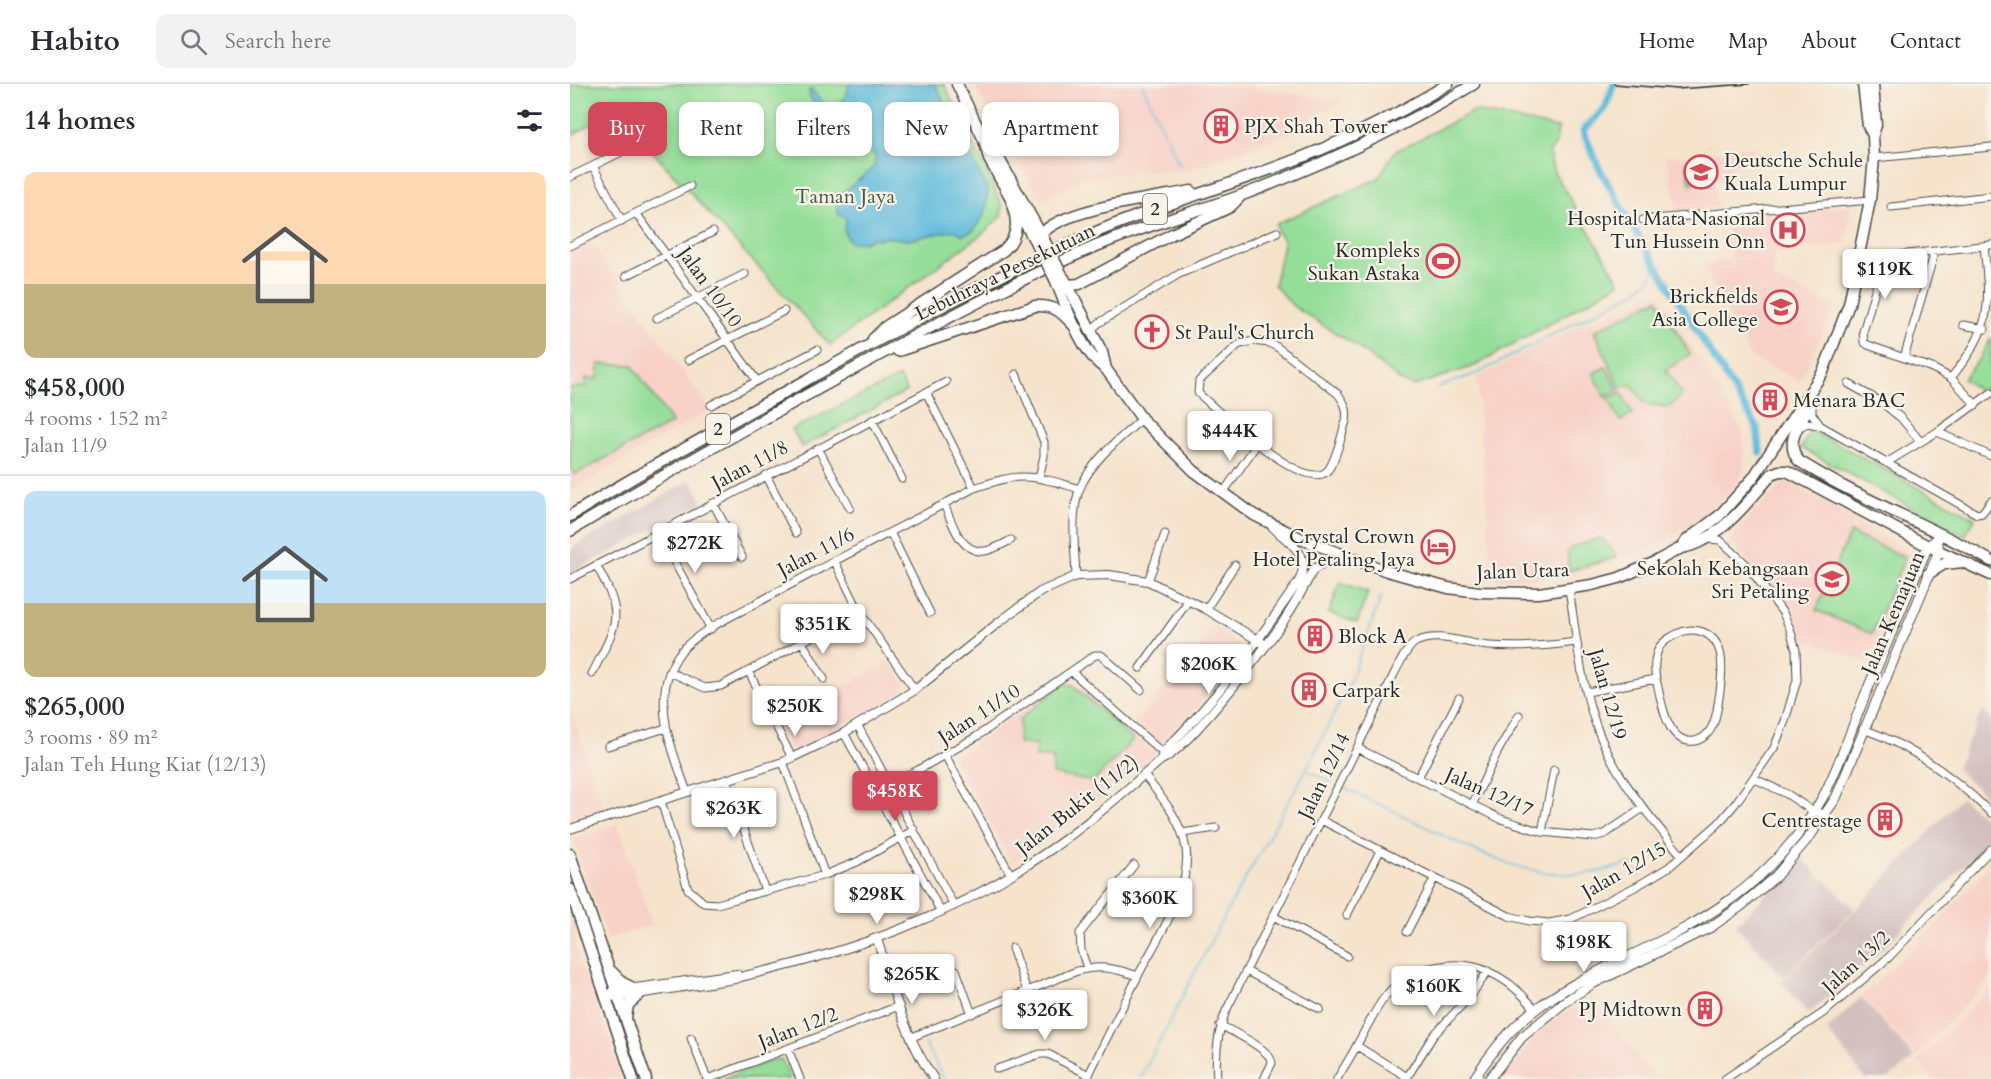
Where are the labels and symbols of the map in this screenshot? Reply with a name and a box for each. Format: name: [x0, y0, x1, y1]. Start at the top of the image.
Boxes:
building icon: PJX Shah Tower: [1203, 108, 1239, 144]
place label: PJX Shah Tower: [1244, 113, 1388, 140]
place label: Deutsche Schule Kuala Lumpur: [1724, 147, 1863, 197]
school or university icon: Deutsche Schule Kuala Lumpur: [1683, 154, 1719, 190]
park label: Taman Jaya: [795, 183, 895, 210]
road number: 2: [1143, 194, 1167, 224]
place label: Hospital Mata Nasional Tun Hussein Onn: [1567, 205, 1766, 255]
hospital icon: Hospital Mata Nasional Tun Hussein Onn: [1770, 212, 1806, 248]
street label: Lebuhraya Persekutuan: [910, 216, 1100, 327]
place label: Kompleks Sukan Astaka: [1308, 237, 1420, 287]
street label: Jalan 10/10: [670, 239, 748, 333]
sports icon: Kompleks Sukan Astaka: [1425, 243, 1461, 279]
pin: $119K: [1843, 249, 1927, 300]
place label: Brickfields Asia College: [1652, 283, 1758, 333]
school or university icon: Brickfields Asia College: [1763, 289, 1799, 325]
church icon: St Paul's Church: [1134, 314, 1170, 350]
place label: St Paul's Church: [1175, 319, 1315, 346]
building icon: Menara BAC: [1752, 382, 1788, 418]
place label: Menara BAC: [1793, 387, 1905, 414]
pin: $444K: [1188, 411, 1272, 462]
road number: 2: [706, 414, 730, 444]
street label: Jalan 11/8: [704, 434, 793, 498]
street label: Jalan 11/6: [770, 521, 859, 585]
pin: $272K: [653, 523, 737, 574]
place label: Crystal Crown Hotel Petaling Jaya: [1252, 523, 1416, 573]
hotel icon: Crystal Crown Hotel Petaling Jaya: [1420, 529, 1456, 565]
street label: Jalan Kemajuan: [1854, 546, 1931, 682]
place label: Sekolah Kebangsaan Sri Petaling: [1637, 555, 1810, 605]
street label: Jalan Utara: [1473, 556, 1570, 586]
school or university icon: Sekolah Kebangsaan Sri Petaling: [1814, 561, 1850, 597]
pin: $351K: [781, 604, 865, 655]
building icon: Block A: [1297, 618, 1333, 654]
place label: Block A: [1338, 623, 1408, 650]
street label: Jalan 12/19: [1581, 643, 1634, 743]
pin: $206K: [1167, 644, 1251, 695]
building icon: Carpark: [1291, 672, 1327, 708]
street label: Jalan 11/10: [930, 677, 1025, 752]
place label: Carpark: [1332, 677, 1401, 704]
pin: $250K: [753, 686, 837, 737]
street label: Jalan 12/14: [1290, 728, 1357, 827]
street label: Jalan Bukit (11/2): [1008, 749, 1144, 863]
street label: Jalan 12/17: [1438, 759, 1537, 823]
pin: $458K: [853, 771, 937, 822]
pin: $263K: [692, 788, 776, 839]
building icon: Centrestage: [1867, 802, 1903, 838]
place label: Centrestage: [1762, 807, 1862, 834]
street label: Jalan 12/15: [1574, 835, 1671, 907]
pin: $298K: [835, 874, 919, 925]
pin: $360K: [1108, 878, 1192, 929]
pin: $198K: [1542, 922, 1626, 973]
street label: Jalan 13/2: [1814, 924, 1896, 1002]
pin: $265K: [870, 954, 954, 1005]
pin: $160K: [1392, 966, 1476, 1017]
pin: $326K: [1003, 990, 1087, 1041]
building icon: PJ Midtown: [1687, 991, 1723, 1027]
place label: PJ Midtown: [1578, 996, 1683, 1023]
street label: Jalan 12/2: [752, 1001, 842, 1057]

